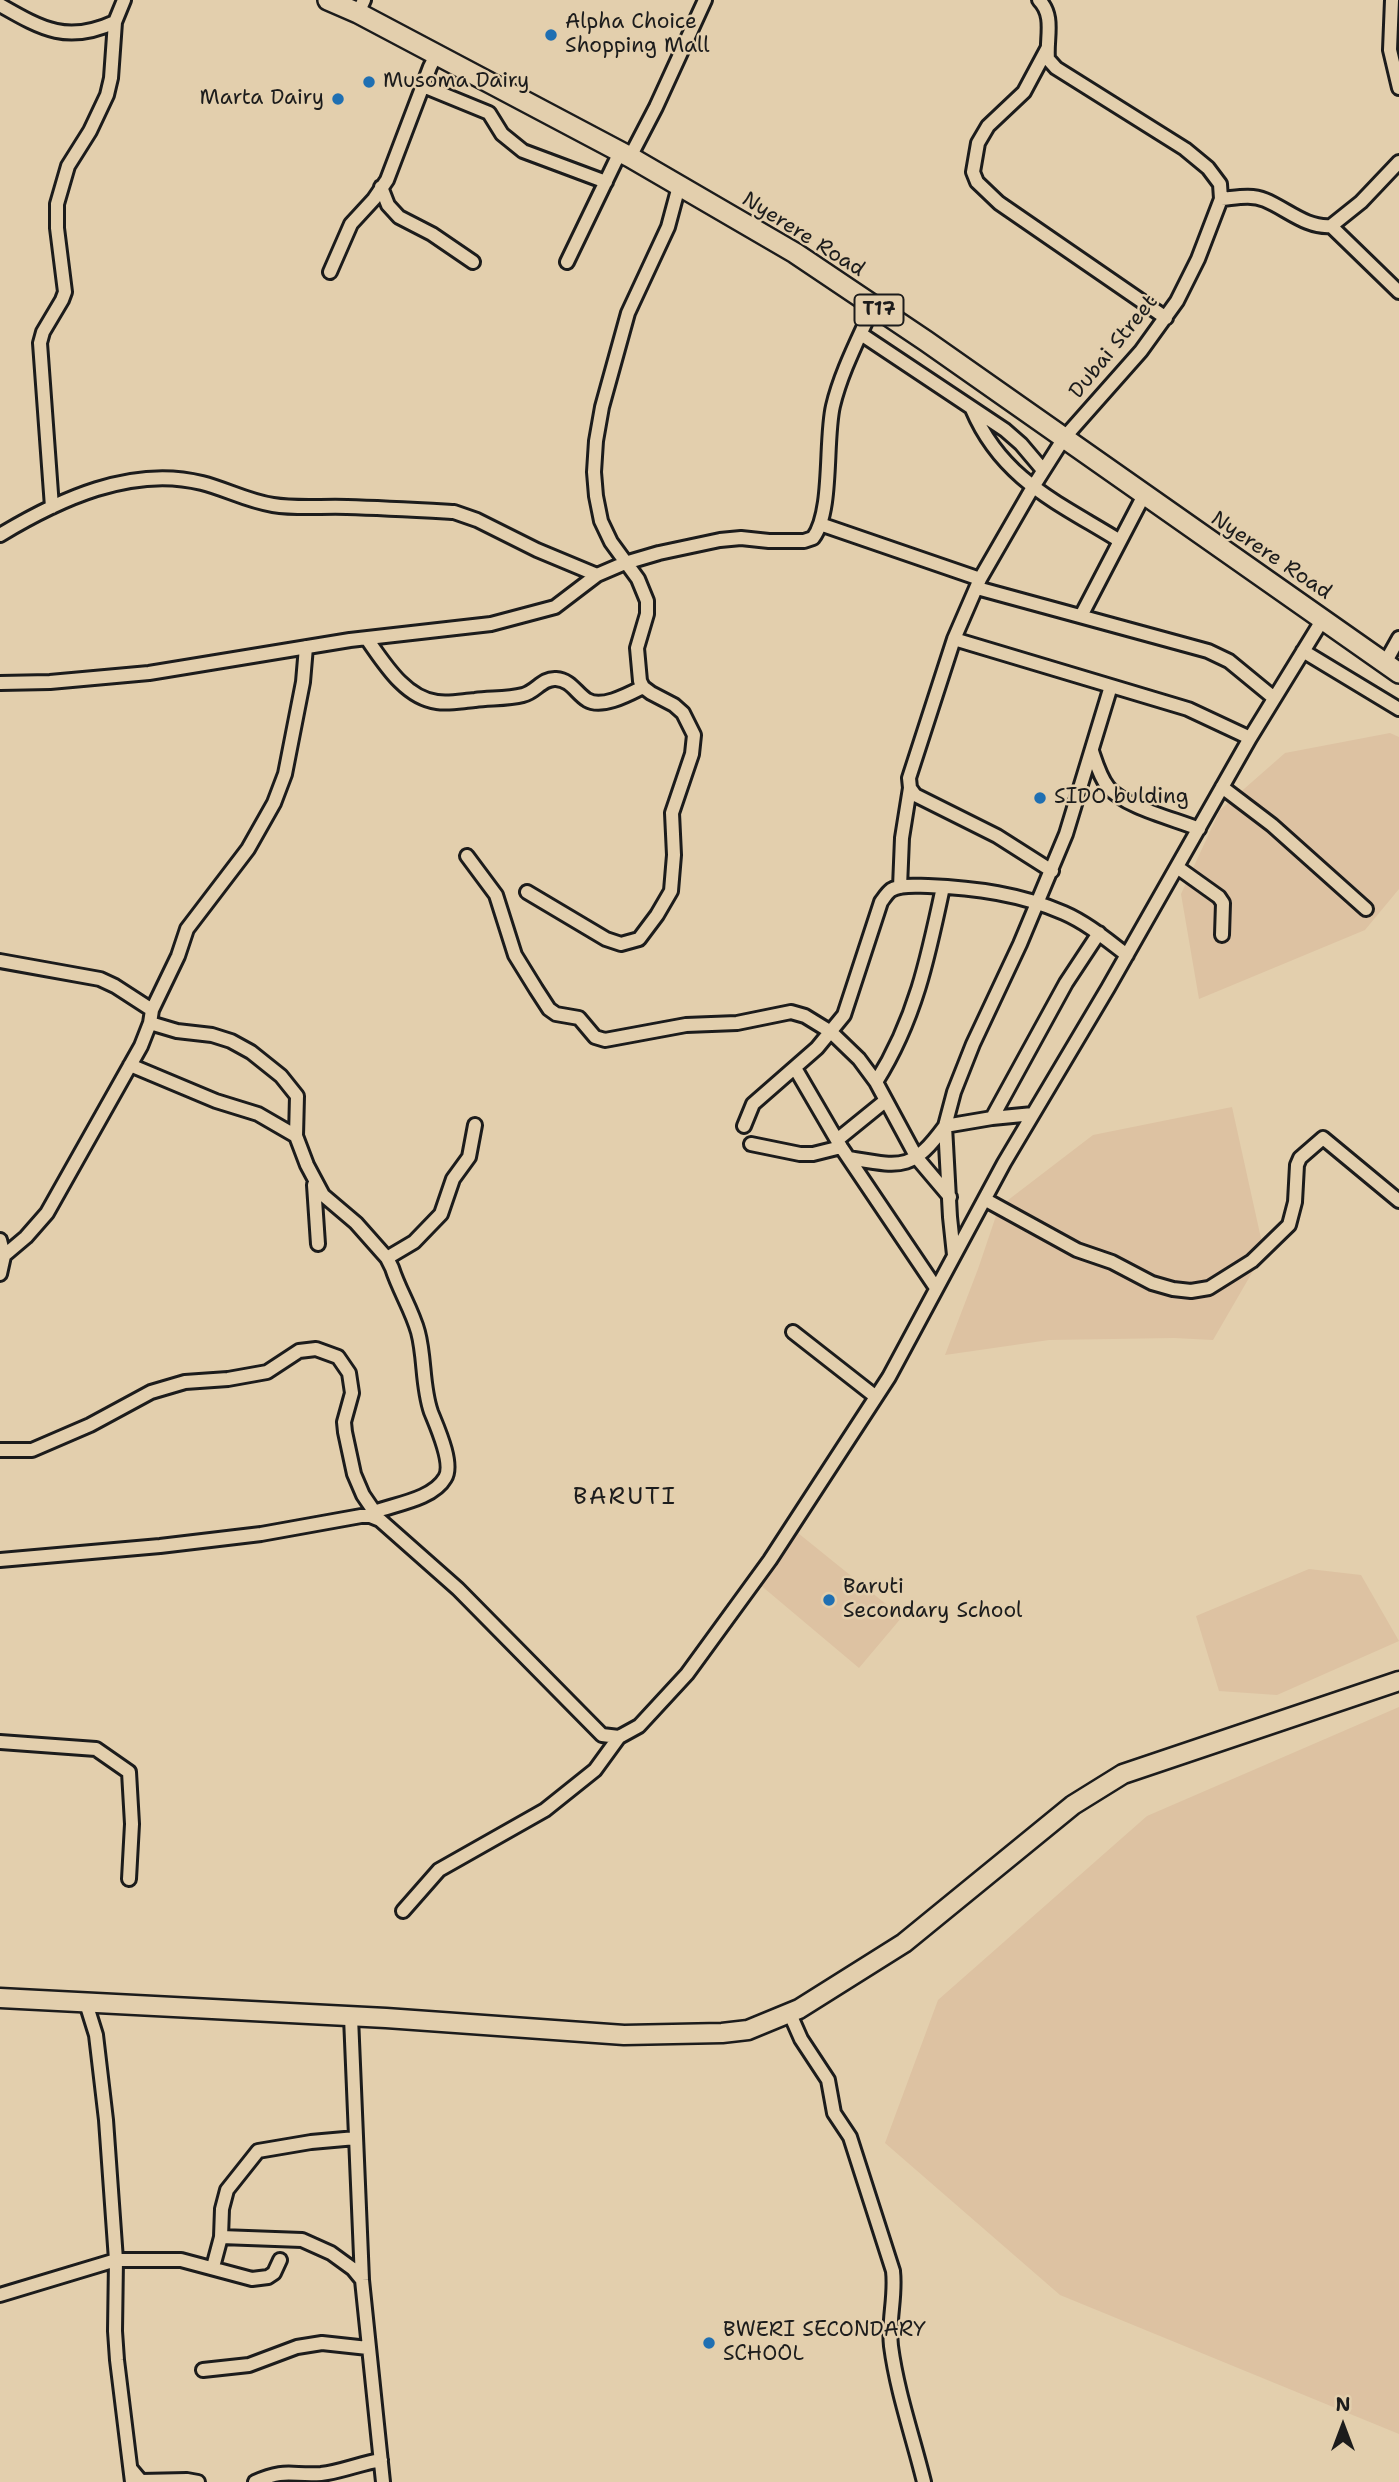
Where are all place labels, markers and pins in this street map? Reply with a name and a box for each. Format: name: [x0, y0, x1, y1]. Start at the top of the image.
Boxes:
place label: Alpha Choice Shopping Mall: [565, 10, 710, 60]
marker: Alpha Choice Shopping Mall: [543, 27, 559, 43]
place label: Musoma Dairy: [383, 69, 529, 95]
marker: Musoma Dairy: [361, 74, 377, 90]
place label: Marta Dairy: [200, 86, 324, 112]
marker: Marta Dairy: [330, 91, 346, 107]
place label: SIDO bulding: [1054, 785, 1189, 811]
marker: SIDO bulding: [1032, 790, 1048, 806]
place label: Baruti Secondary School: [843, 1575, 1022, 1625]
marker: Baruti Secondary School: [821, 1592, 837, 1608]
place label: BWERI SECONDARY SCHOOL: [723, 2318, 926, 2368]
marker: BWERI SECONDARY SCHOOL: [701, 2335, 717, 2351]

